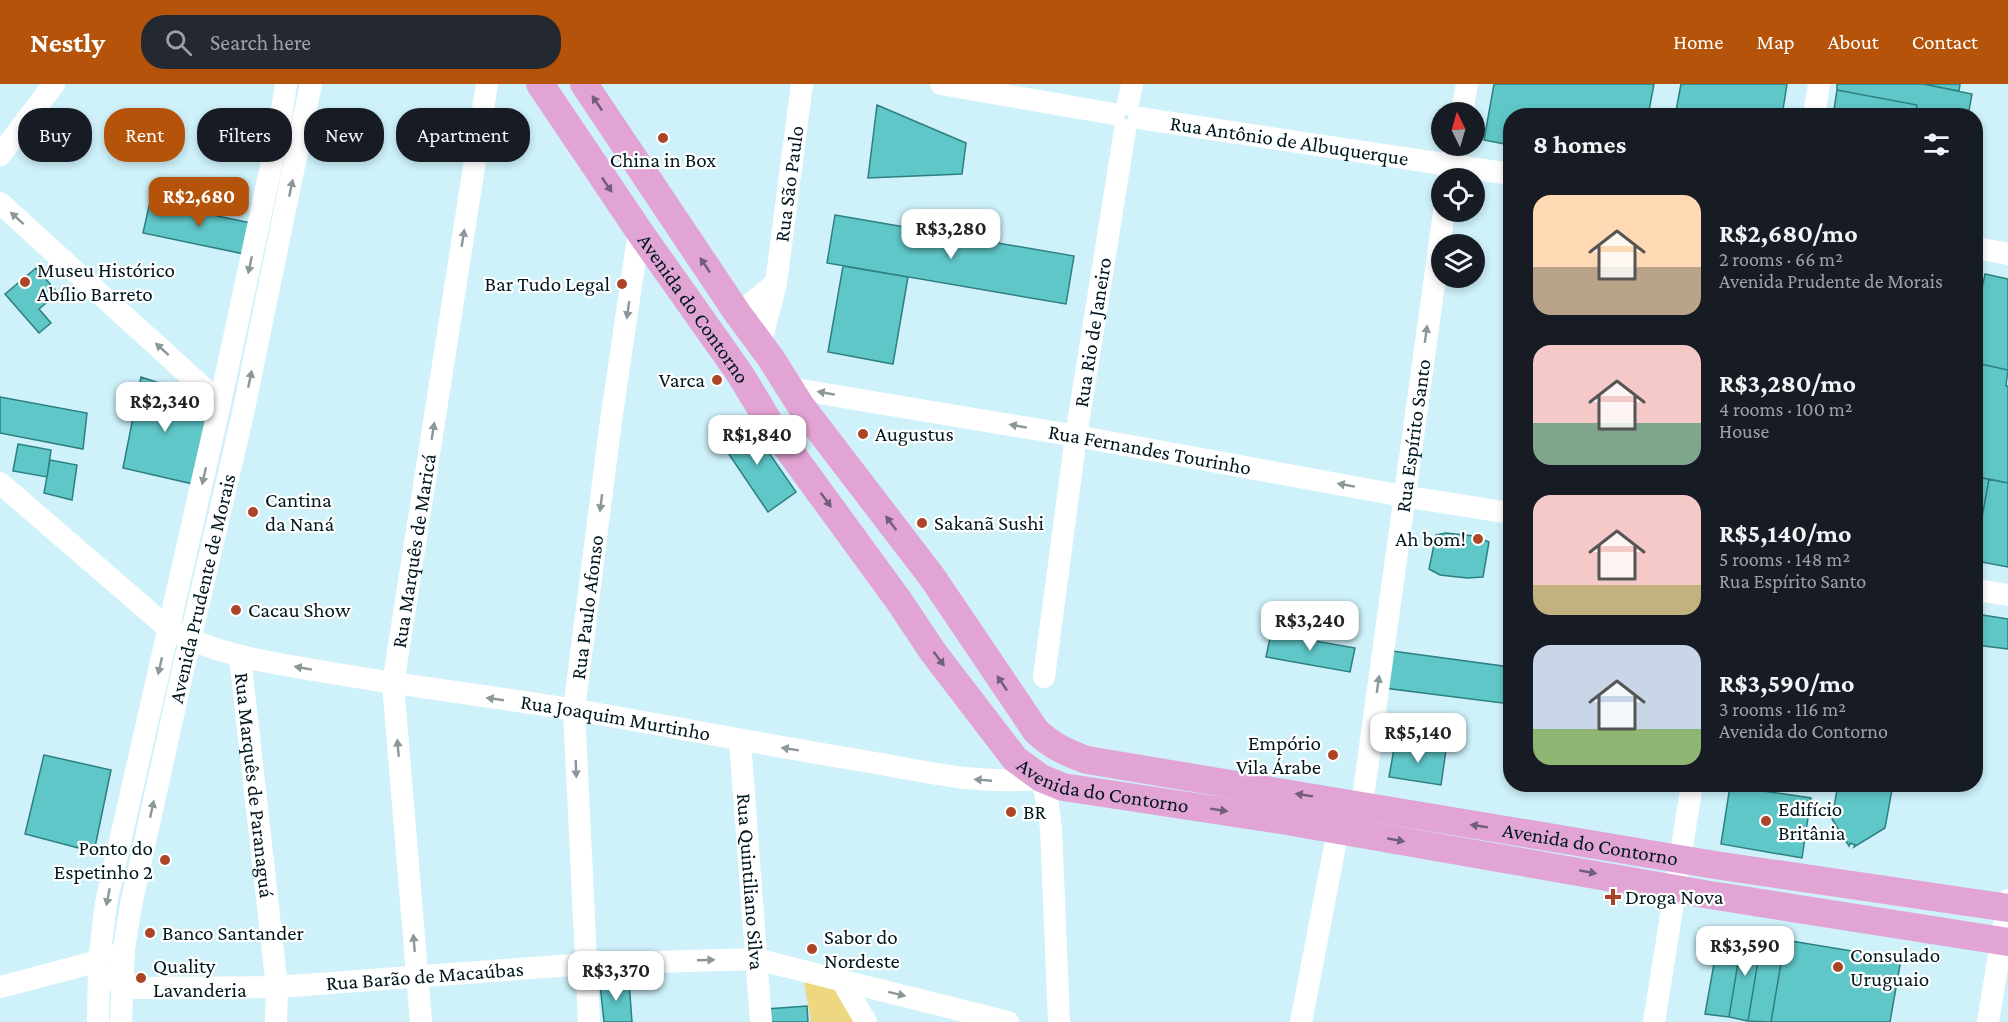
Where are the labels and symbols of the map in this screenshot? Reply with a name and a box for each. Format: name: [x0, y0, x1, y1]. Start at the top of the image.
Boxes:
one-way arrow: [592, 95, 603, 111]
north arrow: [1431, 102, 1485, 156]
street label: Rua Antônio de Albuquerque: [1169, 111, 1410, 171]
street label: Rua São Paulo: [769, 124, 808, 243]
marker: China in Box: [656, 131, 670, 145]
place label: China in Box: [610, 148, 716, 172]
pin: R$2,680: [144, 177, 254, 228]
one-way arrow: [601, 177, 612, 193]
one-way arrow: [286, 179, 296, 197]
pin: R$3,280: [896, 209, 1006, 260]
one-way arrow: [10, 211, 25, 225]
one-way arrow: [459, 228, 468, 247]
street label: Avenida do Contorno: [633, 229, 755, 387]
one-way arrow: [245, 256, 254, 275]
street label: Rua Rio de Janeiro: [1069, 256, 1116, 409]
place label: Museu Histórico Abílio Barreto: [37, 258, 175, 306]
one-way arrow: [699, 258, 711, 274]
place label: Bar Tudo Legal: [485, 272, 610, 296]
marker: Museu Histórico Abílio Barreto: [18, 275, 32, 289]
marker: Bar Tudo Legal: [615, 277, 629, 291]
one-way arrow: [623, 301, 632, 320]
one-way arrow: [1422, 324, 1431, 343]
one-way arrow: [155, 343, 169, 357]
street label: Rua Espírito Santo: [1391, 357, 1436, 514]
place label: Varca: [659, 368, 705, 392]
one-way arrow: [246, 370, 256, 388]
marker: Varca: [710, 373, 724, 387]
pin: R$2,340: [110, 382, 220, 433]
one-way arrow: [816, 388, 835, 397]
pin: R$1,840: [702, 415, 812, 466]
street label: Rua Fernandes Tourinho: [1047, 420, 1253, 480]
one-way arrow: [429, 421, 438, 440]
one-way arrow: [1009, 421, 1028, 430]
place label: Augustus: [875, 422, 954, 446]
marker: Augustus: [856, 427, 870, 441]
street label: Rua Marquês de Maricá: [387, 452, 441, 650]
one-way arrow: [198, 467, 208, 485]
street label: Avenida Prudente de Morais: [164, 471, 241, 706]
one-way arrow: [1336, 480, 1355, 489]
place label: Cantina da Naná: [265, 488, 334, 536]
one-way arrow: [820, 492, 832, 508]
one-way arrow: [596, 494, 605, 513]
marker: Cantina da Naná: [246, 505, 260, 519]
place label: Sakanã Sushi: [934, 511, 1045, 535]
one-way arrow: [885, 516, 897, 531]
marker: Sakanã Sushi: [915, 516, 929, 530]
place label: Ah bom!: [1395, 527, 1466, 551]
marker: Ah bom!: [1471, 532, 1485, 546]
street label: Rua Paulo Afonso: [566, 533, 608, 681]
place label: Cacau Show: [248, 598, 351, 622]
pin: R$3,240: [1255, 601, 1365, 652]
marker: Cacau Show: [229, 603, 243, 617]
one-way arrow: [933, 651, 945, 667]
one-way arrow: [155, 657, 164, 676]
one-way arrow: [293, 663, 312, 672]
street label: Rua Marquês de Paranaguá: [230, 671, 279, 899]
one-way arrow: [1374, 675, 1383, 694]
one-way arrow: [996, 676, 1008, 692]
street label: Rua Joaquim Murtinho: [519, 690, 712, 746]
one-way arrow: [486, 694, 505, 703]
pin: R$5,140: [1363, 713, 1473, 764]
place label: Empório Vila Árabe: [1236, 731, 1321, 779]
one-way arrow: [393, 739, 403, 758]
one-way arrow: [781, 745, 800, 754]
marker: Empório Vila Árabe: [1326, 748, 1340, 762]
street label: Avenida do Contorno: [1012, 753, 1190, 818]
one-way arrow: [572, 759, 581, 778]
one-way arrow: [973, 775, 992, 785]
one-way arrow: [1295, 791, 1314, 800]
street label: Rua Quintiliano Silva: [732, 792, 769, 971]
place label: Edifício Britânia: [1778, 797, 1846, 845]
one-way arrow: [148, 799, 157, 818]
place label: BR: [1023, 800, 1046, 824]
marker: BR: [1004, 805, 1018, 819]
one-way arrow: [1210, 806, 1229, 815]
marker: Edifício Britânia: [1759, 814, 1773, 828]
street label: Avenida do Contorno: [1501, 818, 1680, 871]
one-way arrow: [1469, 821, 1488, 830]
one-way arrow: [1387, 835, 1406, 844]
place label: Ponto do Espetinho 2: [54, 836, 153, 884]
marker: Ponto do Espetinho 2: [158, 853, 172, 867]
one-way arrow: [1579, 868, 1598, 877]
place label: Droga Nova: [1625, 885, 1724, 909]
one-way arrow: [103, 888, 112, 907]
marker: Droga Nova: [1606, 890, 1620, 904]
place label: Banco Santander: [162, 921, 304, 945]
place label: Sabor do Nordeste: [824, 925, 900, 973]
marker: Banco Santander: [143, 926, 157, 940]
pin: R$3,590: [1690, 926, 1800, 977]
one-way arrow: [409, 933, 419, 952]
marker: Sabor do Nordeste: [805, 942, 819, 956]
place label: Consulado Uruguaio: [1850, 943, 1940, 991]
pin: R$3,370: [561, 951, 671, 1002]
place label: Quality Lavanderia: [153, 954, 247, 1002]
one-way arrow: [697, 956, 716, 965]
street label: Rua Barão de Macaúbas: [325, 957, 525, 995]
marker: Consulado Uruguaio: [1831, 960, 1845, 974]
marker: Quality Lavanderia: [134, 971, 148, 985]
one-way arrow: [888, 989, 906, 999]

